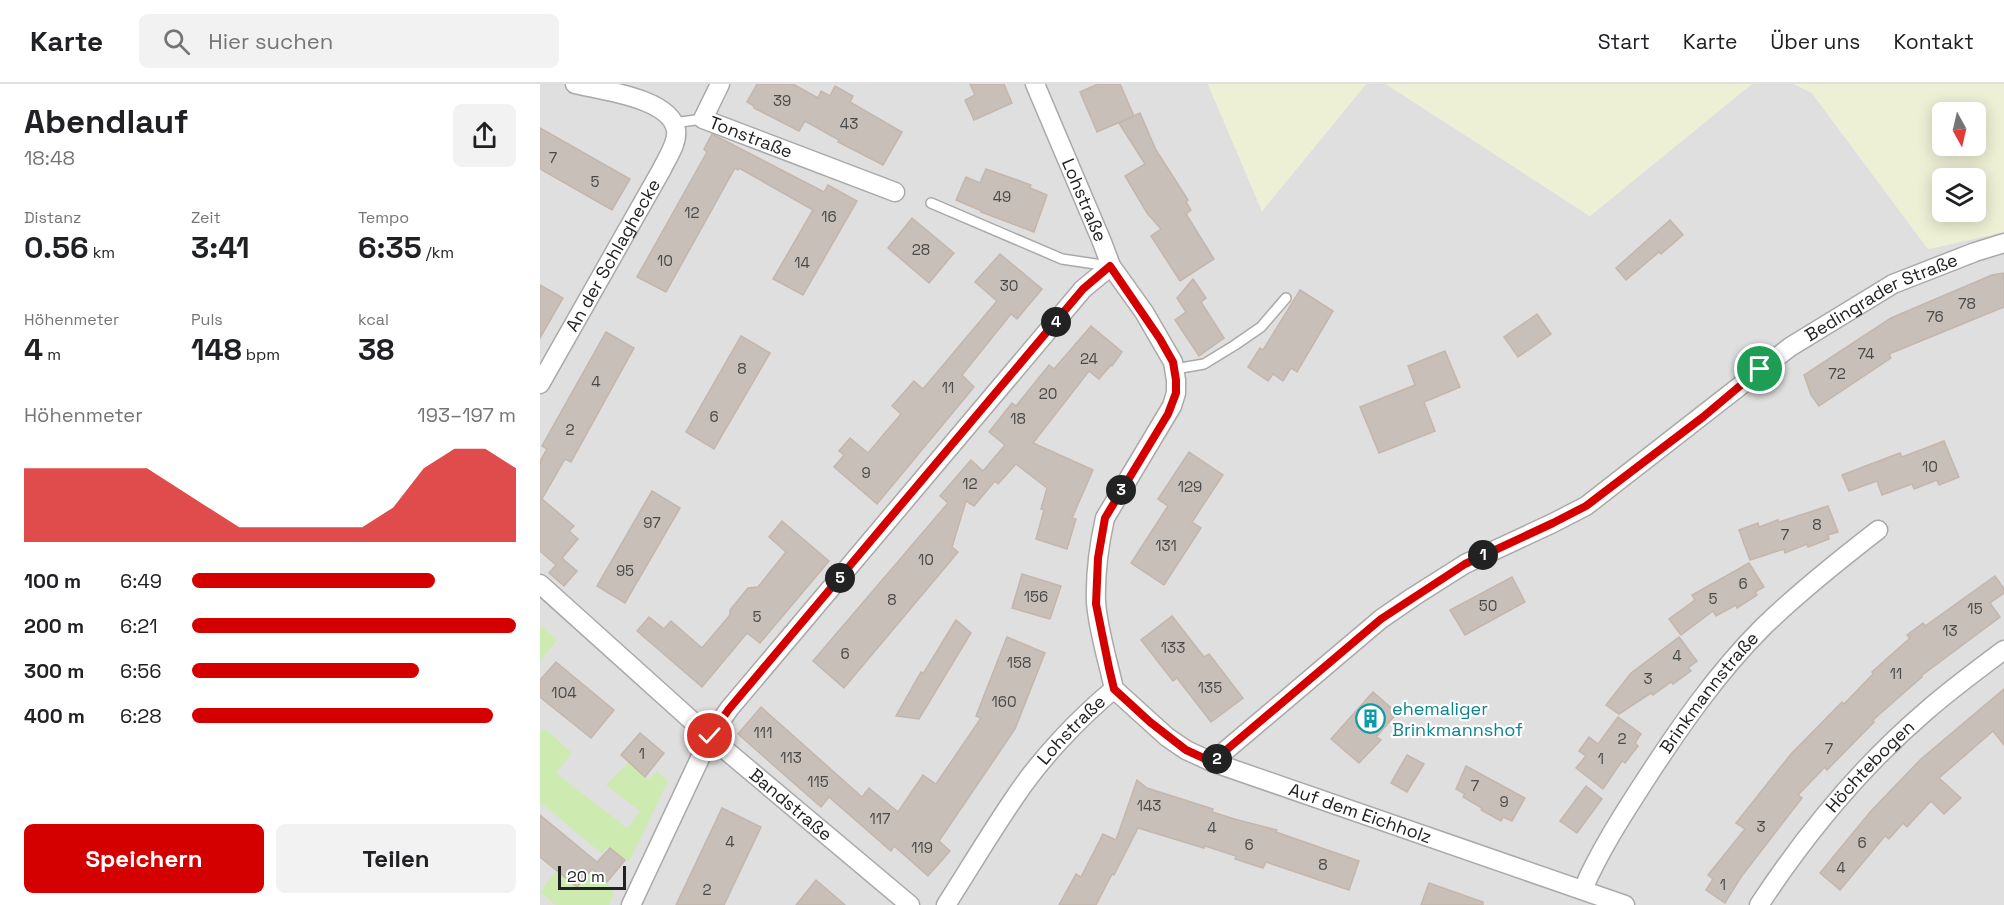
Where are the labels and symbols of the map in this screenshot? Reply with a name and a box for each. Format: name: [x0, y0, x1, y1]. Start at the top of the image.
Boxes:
house number: 39: [773, 91, 791, 110]
north arrow: [1932, 102, 1986, 156]
street label: Tonstraße: [706, 110, 796, 163]
house number: 43: [840, 114, 858, 133]
house number: 7: [549, 148, 557, 167]
street label: Lohstraße: [1057, 155, 1112, 245]
house number: 5: [591, 172, 600, 191]
street label: An der Schlaghecke: [560, 175, 665, 336]
house number: 49: [993, 187, 1011, 206]
house number: 12: [684, 203, 700, 222]
house number: 16: [821, 207, 837, 226]
house number: 28: [912, 240, 930, 259]
street label: Bedingrader Straße: [1800, 248, 1961, 346]
house number: 10: [657, 251, 673, 270]
house number: 14: [794, 253, 810, 272]
house number: 30: [1000, 276, 1018, 295]
house number: 78: [1958, 294, 1976, 313]
pin: 4: [1041, 307, 1071, 337]
house number: 76: [1926, 307, 1944, 326]
pin: [1734, 343, 1785, 394]
house number: 74: [1858, 344, 1874, 363]
house number: 24: [1080, 349, 1098, 368]
house number: 8: [737, 359, 747, 378]
house number: 72: [1828, 364, 1846, 383]
house number: 4: [591, 372, 601, 391]
house number: 11: [942, 378, 954, 397]
house number: 20: [1039, 384, 1057, 403]
house number: 6: [709, 407, 719, 426]
house number: 18: [1010, 409, 1026, 428]
house number: 2: [565, 420, 575, 439]
house number: 10: [1922, 457, 1938, 476]
house number: 9: [861, 463, 871, 482]
house number: 12: [962, 474, 978, 493]
pin: 3: [1106, 475, 1136, 505]
house number: 129: [1178, 477, 1202, 496]
house number: 97: [643, 513, 661, 532]
house number: 8: [1812, 515, 1822, 534]
house number: 7: [1781, 525, 1789, 544]
house number: 131: [1155, 536, 1177, 555]
pin: 1: [1468, 540, 1498, 570]
house number: 10: [918, 550, 934, 569]
house number: 95: [616, 561, 634, 580]
pin: 5: [825, 563, 855, 593]
house number: 6: [1738, 574, 1748, 593]
house number: 156: [1024, 587, 1048, 606]
house number: 5: [1709, 589, 1718, 608]
house number: 8: [887, 590, 897, 609]
house number: 50: [1479, 596, 1497, 615]
house number: 15: [1967, 599, 1983, 618]
house number: 5: [753, 607, 762, 626]
house number: 13: [1942, 621, 1958, 640]
street label: Brinkmannstraße: [1654, 627, 1763, 758]
house number: 133: [1161, 638, 1185, 657]
house number: 6: [840, 644, 850, 663]
house number: 4: [1672, 646, 1682, 665]
house number: 158: [1007, 653, 1031, 672]
house number: 11: [1890, 664, 1902, 683]
house number: 3: [1643, 669, 1653, 688]
house number: 135: [1198, 678, 1222, 697]
house number: 104: [551, 683, 577, 702]
street label: Lohstraße: [1032, 690, 1110, 769]
house number: 160: [991, 692, 1017, 711]
place label: ehemaliger Brinkmannshof: [1392, 697, 1523, 741]
building icon: ehemaliger Brinkmannshof: [1355, 703, 1387, 735]
pin: [684, 710, 735, 761]
street label: Höchtebogen: [1820, 715, 1919, 817]
house number: 111: [754, 723, 772, 742]
house number: 2: [1617, 729, 1627, 748]
house number: 7: [1825, 739, 1833, 758]
house number: 1: [639, 744, 645, 763]
pin: 2: [1202, 744, 1232, 774]
house number: 113: [780, 748, 802, 767]
house number: 1: [1598, 749, 1604, 768]
street label: Bandstraße: [745, 763, 837, 846]
house number: 115: [807, 772, 829, 791]
house number: 7: [1471, 776, 1479, 795]
street label: Auf dem Eichholz: [1286, 777, 1435, 848]
house number: 9: [1499, 792, 1509, 811]
house number: 143: [1137, 796, 1161, 815]
house number: 117: [869, 809, 891, 828]
house number: 3: [1756, 817, 1766, 836]
house number: 4: [1207, 818, 1217, 837]
house number: 4: [725, 832, 735, 851]
house number: 6: [1857, 833, 1867, 852]
house number: 6: [1244, 835, 1254, 854]
house number: 119: [911, 838, 933, 857]
house number: 8: [1318, 855, 1328, 874]
house number: 4: [1836, 858, 1846, 877]
scale bar: [558, 863, 626, 890]
house number: 1: [1720, 875, 1726, 894]
house number: 2: [702, 880, 712, 899]

